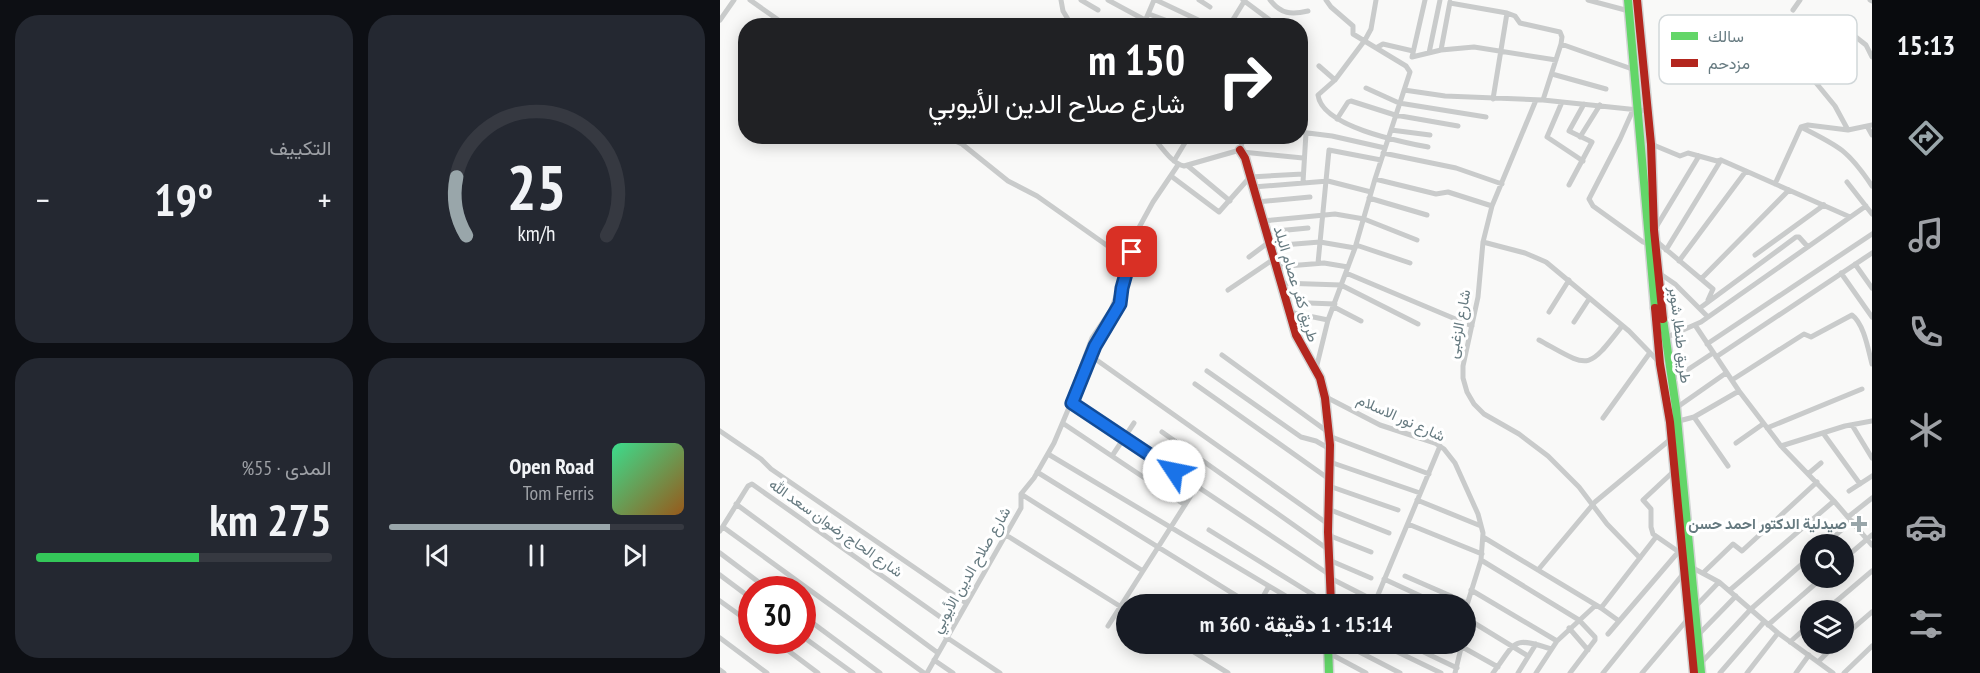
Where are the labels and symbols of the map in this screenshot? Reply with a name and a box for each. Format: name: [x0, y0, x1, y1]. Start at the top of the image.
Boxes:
legend: [1659, 15, 1857, 84]
text: سالك: [1708, 26, 1744, 46]
text: مزدحم: [1708, 53, 1750, 74]
street label: طريق كفر عصام البلد: [1269, 223, 1323, 345]
pin: [1106, 226, 1157, 277]
street label: طريق طنطا, شوبر: [1664, 284, 1696, 385]
street label: شارع الزغبى: [1443, 288, 1477, 360]
street label: شارع نور الاسلام: [1353, 390, 1448, 447]
position arrow: [1142, 439, 1206, 503]
street label: شارع الحاج رضوان سعد الله: [765, 474, 907, 583]
street label: شارع صلاح الدين الأيوبي: [927, 503, 1018, 638]
place label: صيدلية الدكتور احمد حسن: [1688, 514, 1847, 533]
marker: صيدلية الدكتور احمد حسن: [1852, 517, 1866, 531]
speed limit sign: 30: [738, 576, 816, 654]

